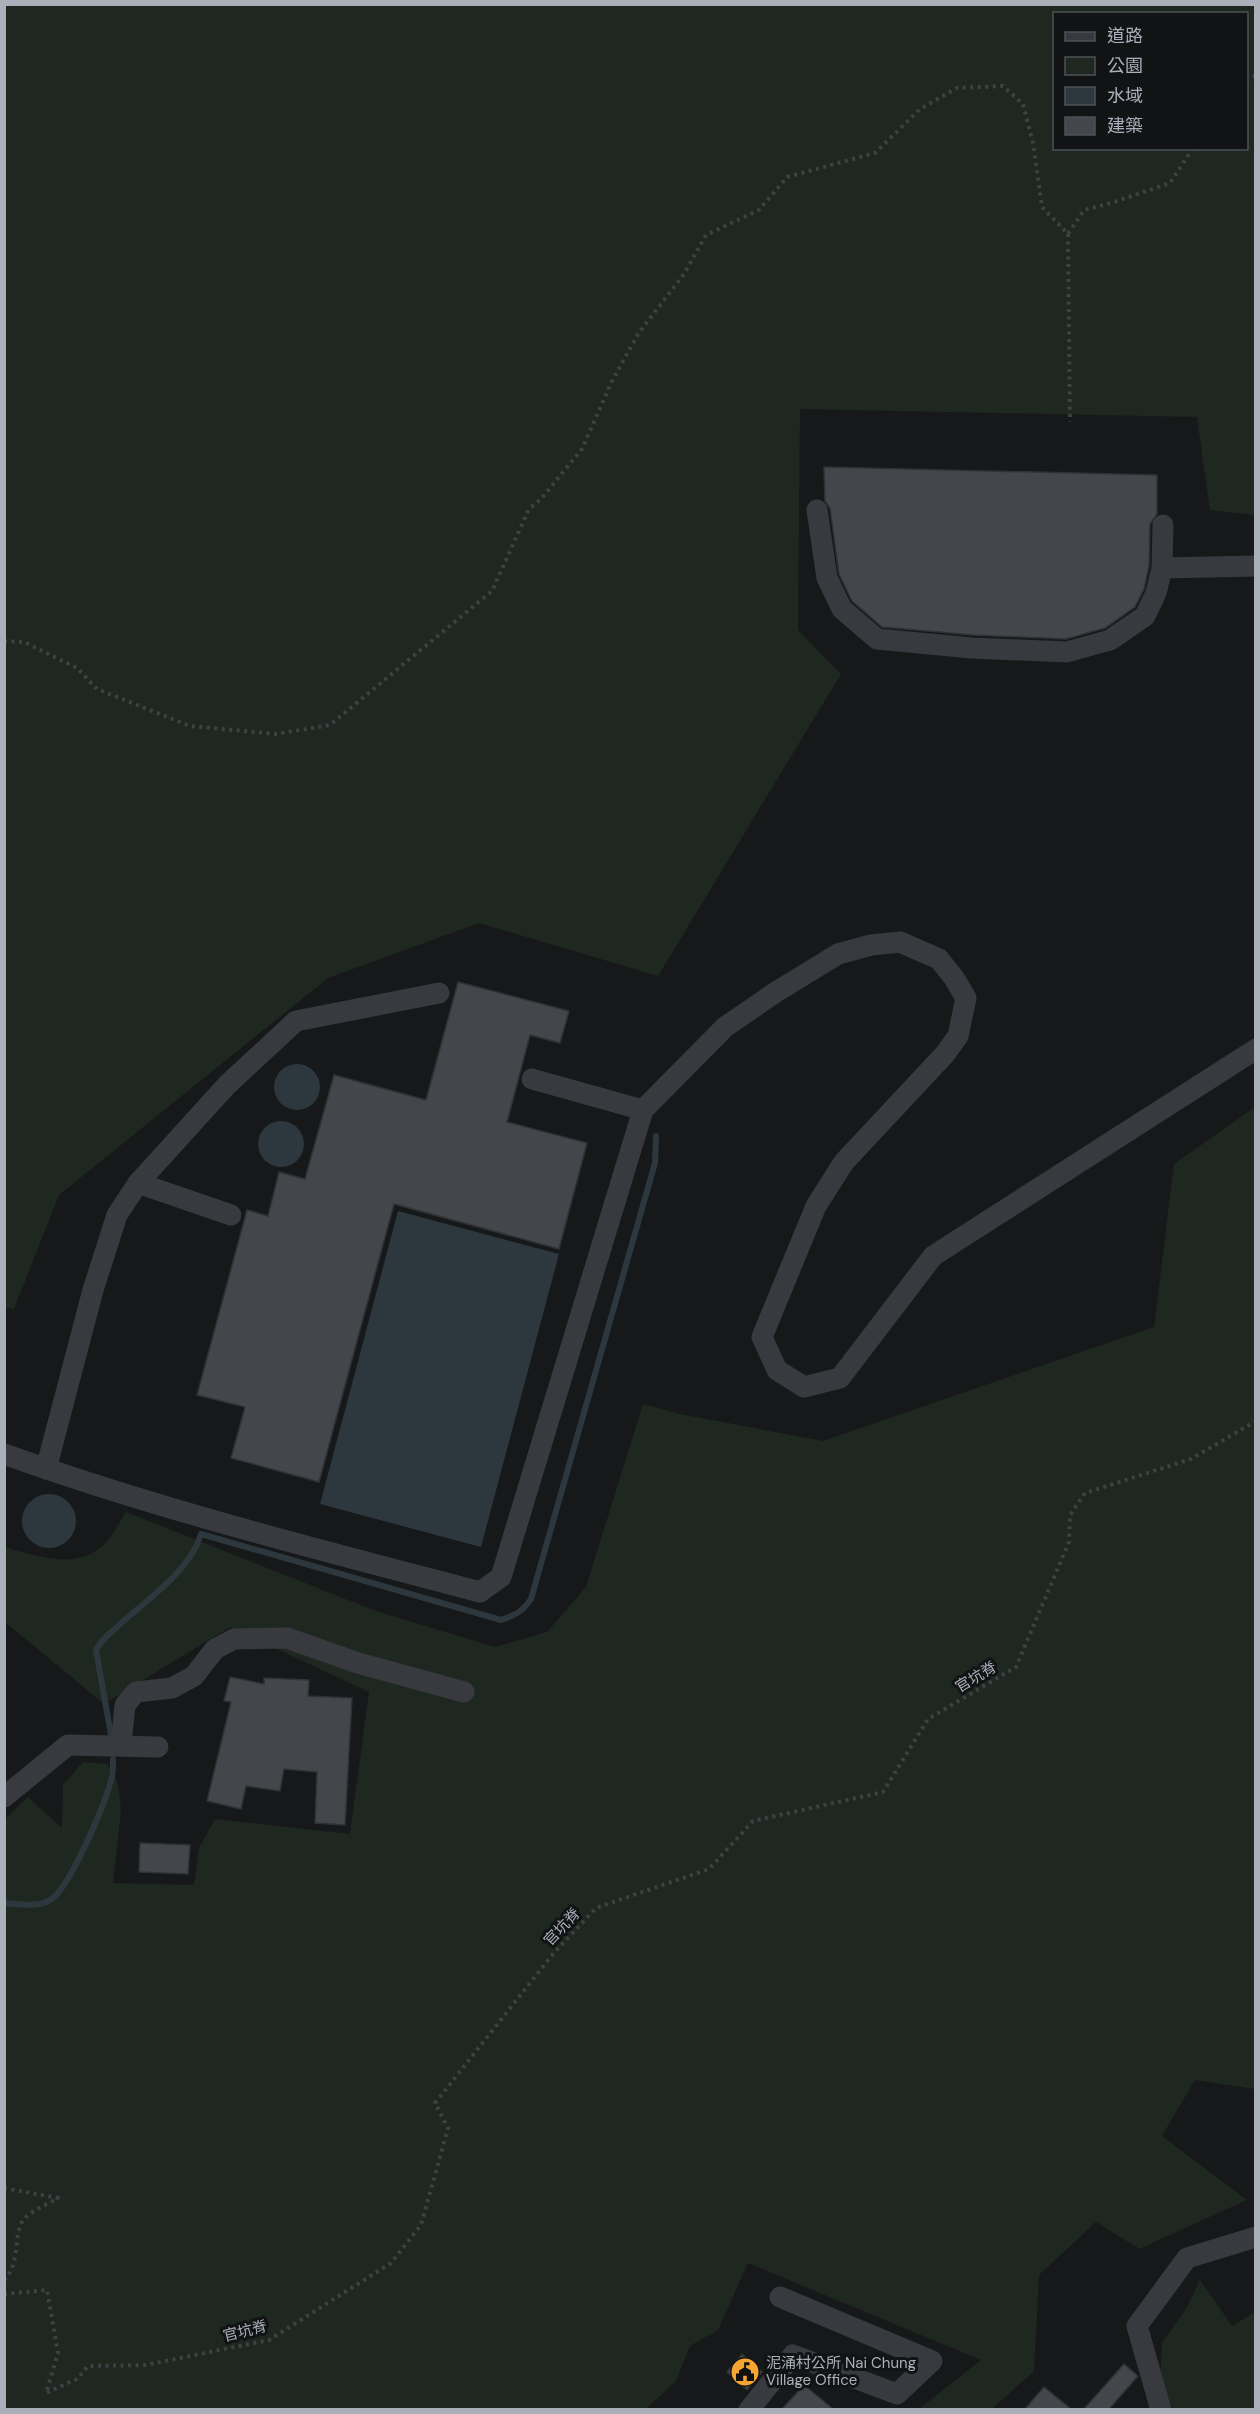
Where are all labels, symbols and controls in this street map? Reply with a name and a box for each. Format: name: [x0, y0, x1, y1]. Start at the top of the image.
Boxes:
legend: [1053, 12, 1248, 150]
text: 道路: [1107, 24, 1143, 48]
text: 公園: [1107, 54, 1143, 78]
text: 水域: [1107, 84, 1143, 108]
text: 建築: [1107, 114, 1143, 138]
street label: 官坑脊: [952, 1657, 1000, 1697]
street label: 官坑脊: [539, 1904, 585, 1950]
street label: 官坑脊: [221, 2316, 269, 2346]
place label: 泥涌村公所 Nai Chung Village Office: [766, 2353, 916, 2390]
public building icon: 泥涌村公所 Nai Chung Village Office: [729, 2356, 761, 2388]

